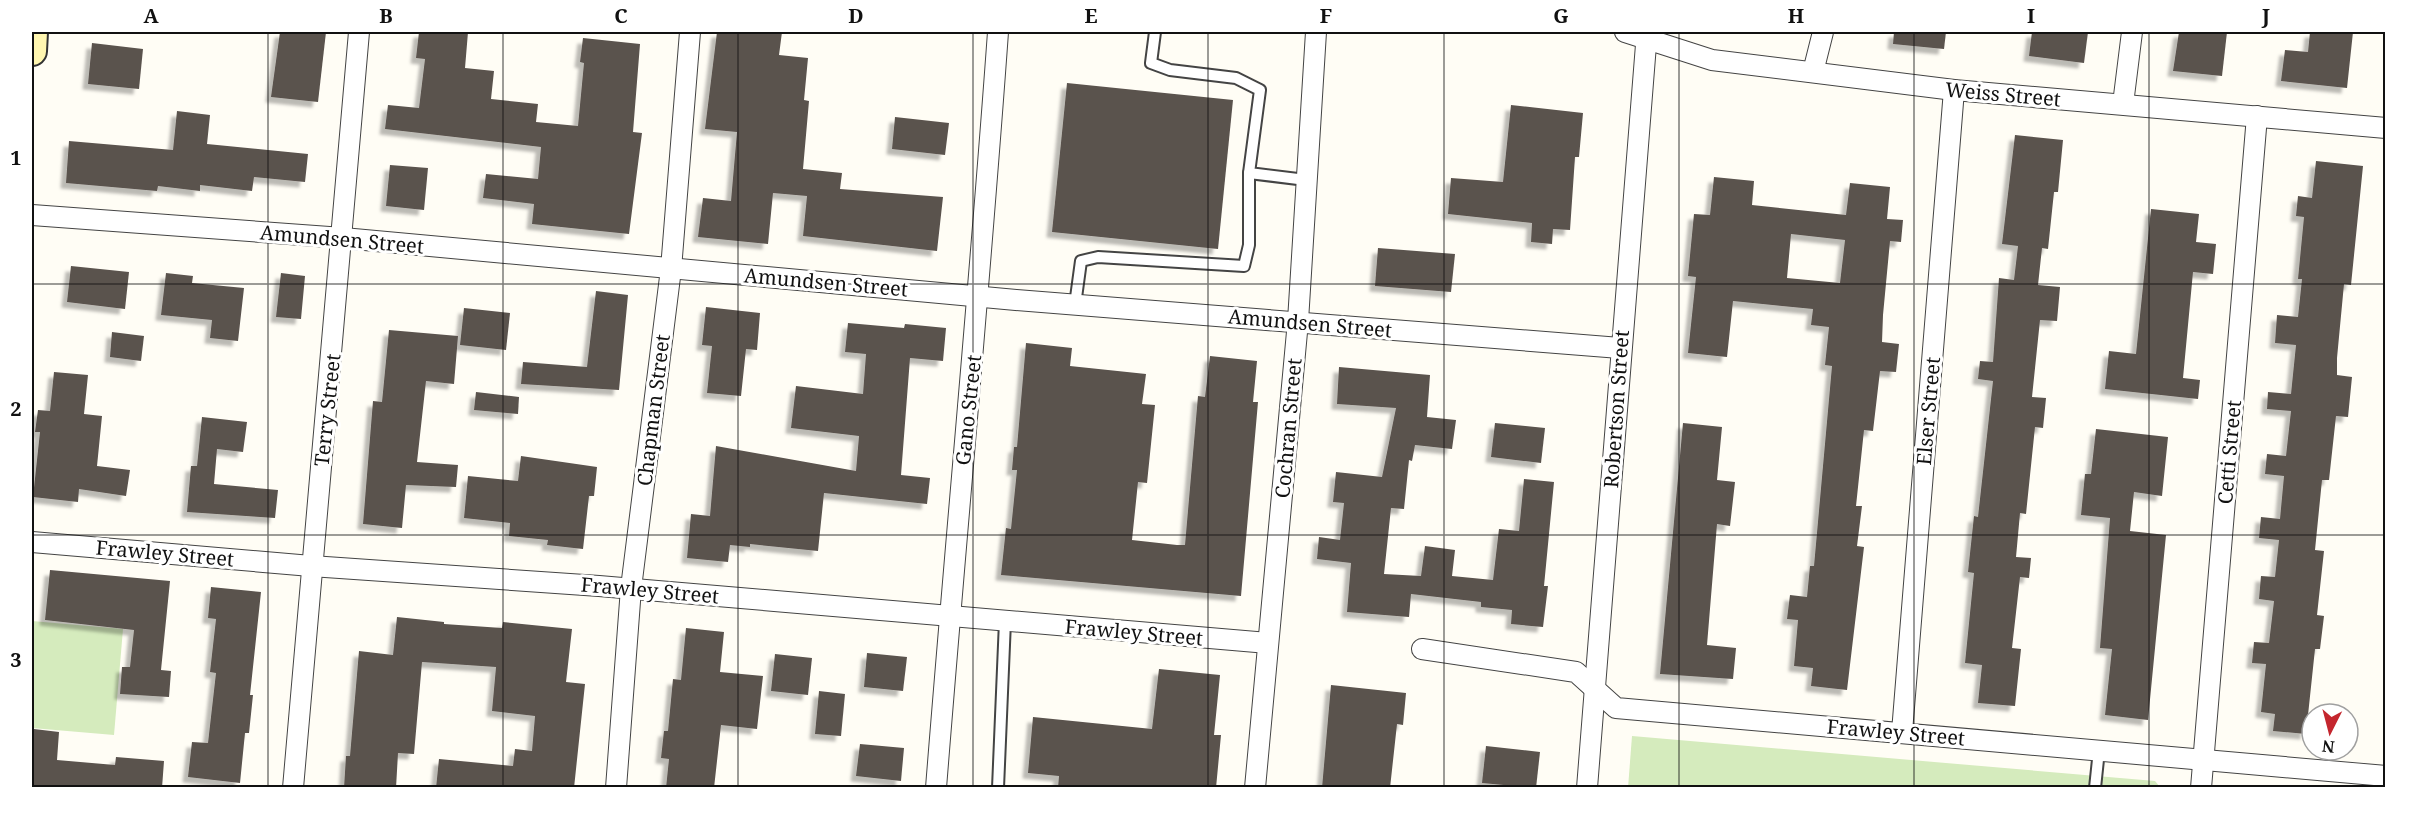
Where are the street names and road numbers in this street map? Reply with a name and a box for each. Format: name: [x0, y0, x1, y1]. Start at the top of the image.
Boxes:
street label: Weiss Street: [1944, 76, 2062, 112]
street label: Amundsen Street: [259, 218, 425, 260]
street label: Amundsen Street: [743, 261, 909, 303]
street label: Amundsen Street: [1227, 302, 1393, 344]
street label: Robertson Street: [1597, 329, 1635, 489]
street label: Chapman Street: [630, 333, 676, 487]
street label: Terry Street: [308, 352, 346, 468]
street label: Gano Street: [949, 353, 987, 467]
street label: Elser Street: [1910, 356, 1946, 466]
street label: Cochran Street: [1268, 357, 1308, 499]
street label: Cetti Street: [2211, 399, 2247, 505]
street label: Frawley Street: [95, 534, 235, 572]
street label: Frawley Street: [580, 571, 720, 609]
street label: Frawley Street: [1064, 613, 1204, 651]
street label: Frawley Street: [1826, 713, 1966, 751]

